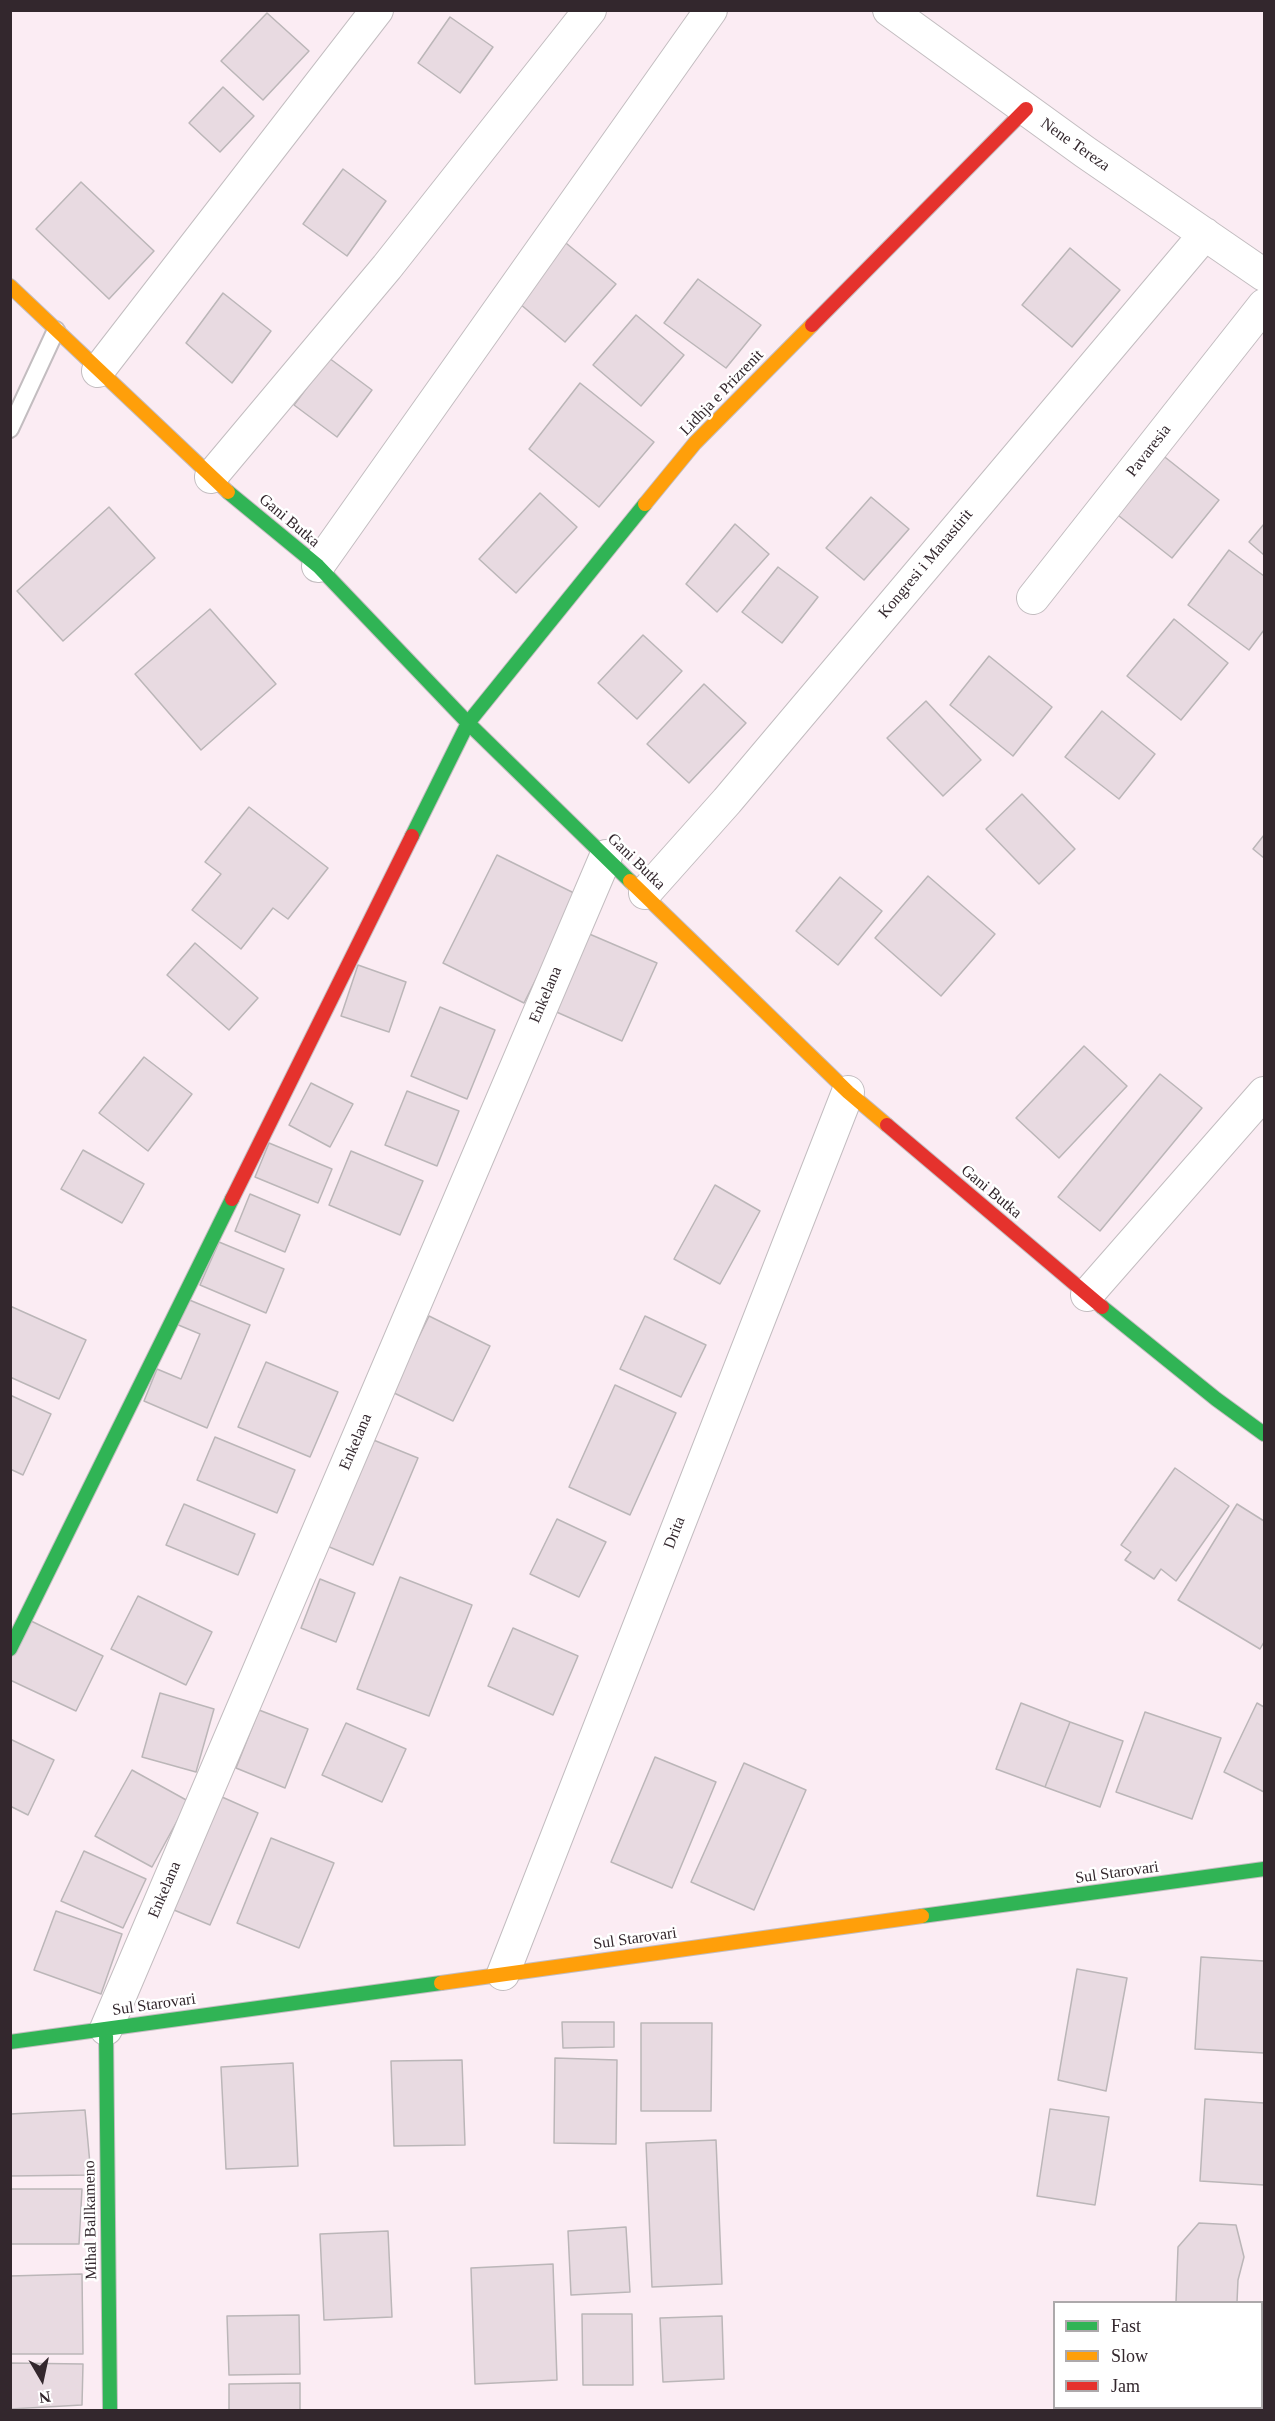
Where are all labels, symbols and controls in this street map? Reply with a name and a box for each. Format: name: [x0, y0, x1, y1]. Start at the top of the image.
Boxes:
street label: Nene Tereza: [1037, 114, 1113, 176]
street label: Lidhja e Prizrenit: [676, 346, 768, 440]
street label: Pavaresia: [1123, 421, 1175, 481]
street label: Gani Butka: [255, 490, 323, 552]
street label: Kongresi i Manastirit: [875, 505, 977, 623]
street label: Gani Butka: [603, 830, 669, 894]
street label: Enkelana: [526, 964, 566, 1026]
street label: Gani Butka: [957, 1161, 1025, 1223]
street label: Enkelana: [336, 1411, 376, 1473]
street label: Drita: [660, 1514, 690, 1552]
street label: Sul Starovari: [1074, 1858, 1160, 1888]
street label: Enkelana: [145, 1859, 185, 1921]
street label: Sul Starovari: [592, 1924, 678, 1954]
street label: Sul Starovari: [111, 1990, 197, 2020]
street label: Mihal Ballkameno: [80, 2160, 102, 2280]
legend: [1053, 2301, 1263, 2409]
text: Fast: [1111, 2316, 1141, 2336]
text: Slow: [1111, 2346, 1148, 2366]
north arrow: [12, 2349, 72, 2409]
text: Jam: [1111, 2376, 1140, 2396]
text: N: [38, 2388, 52, 2407]

